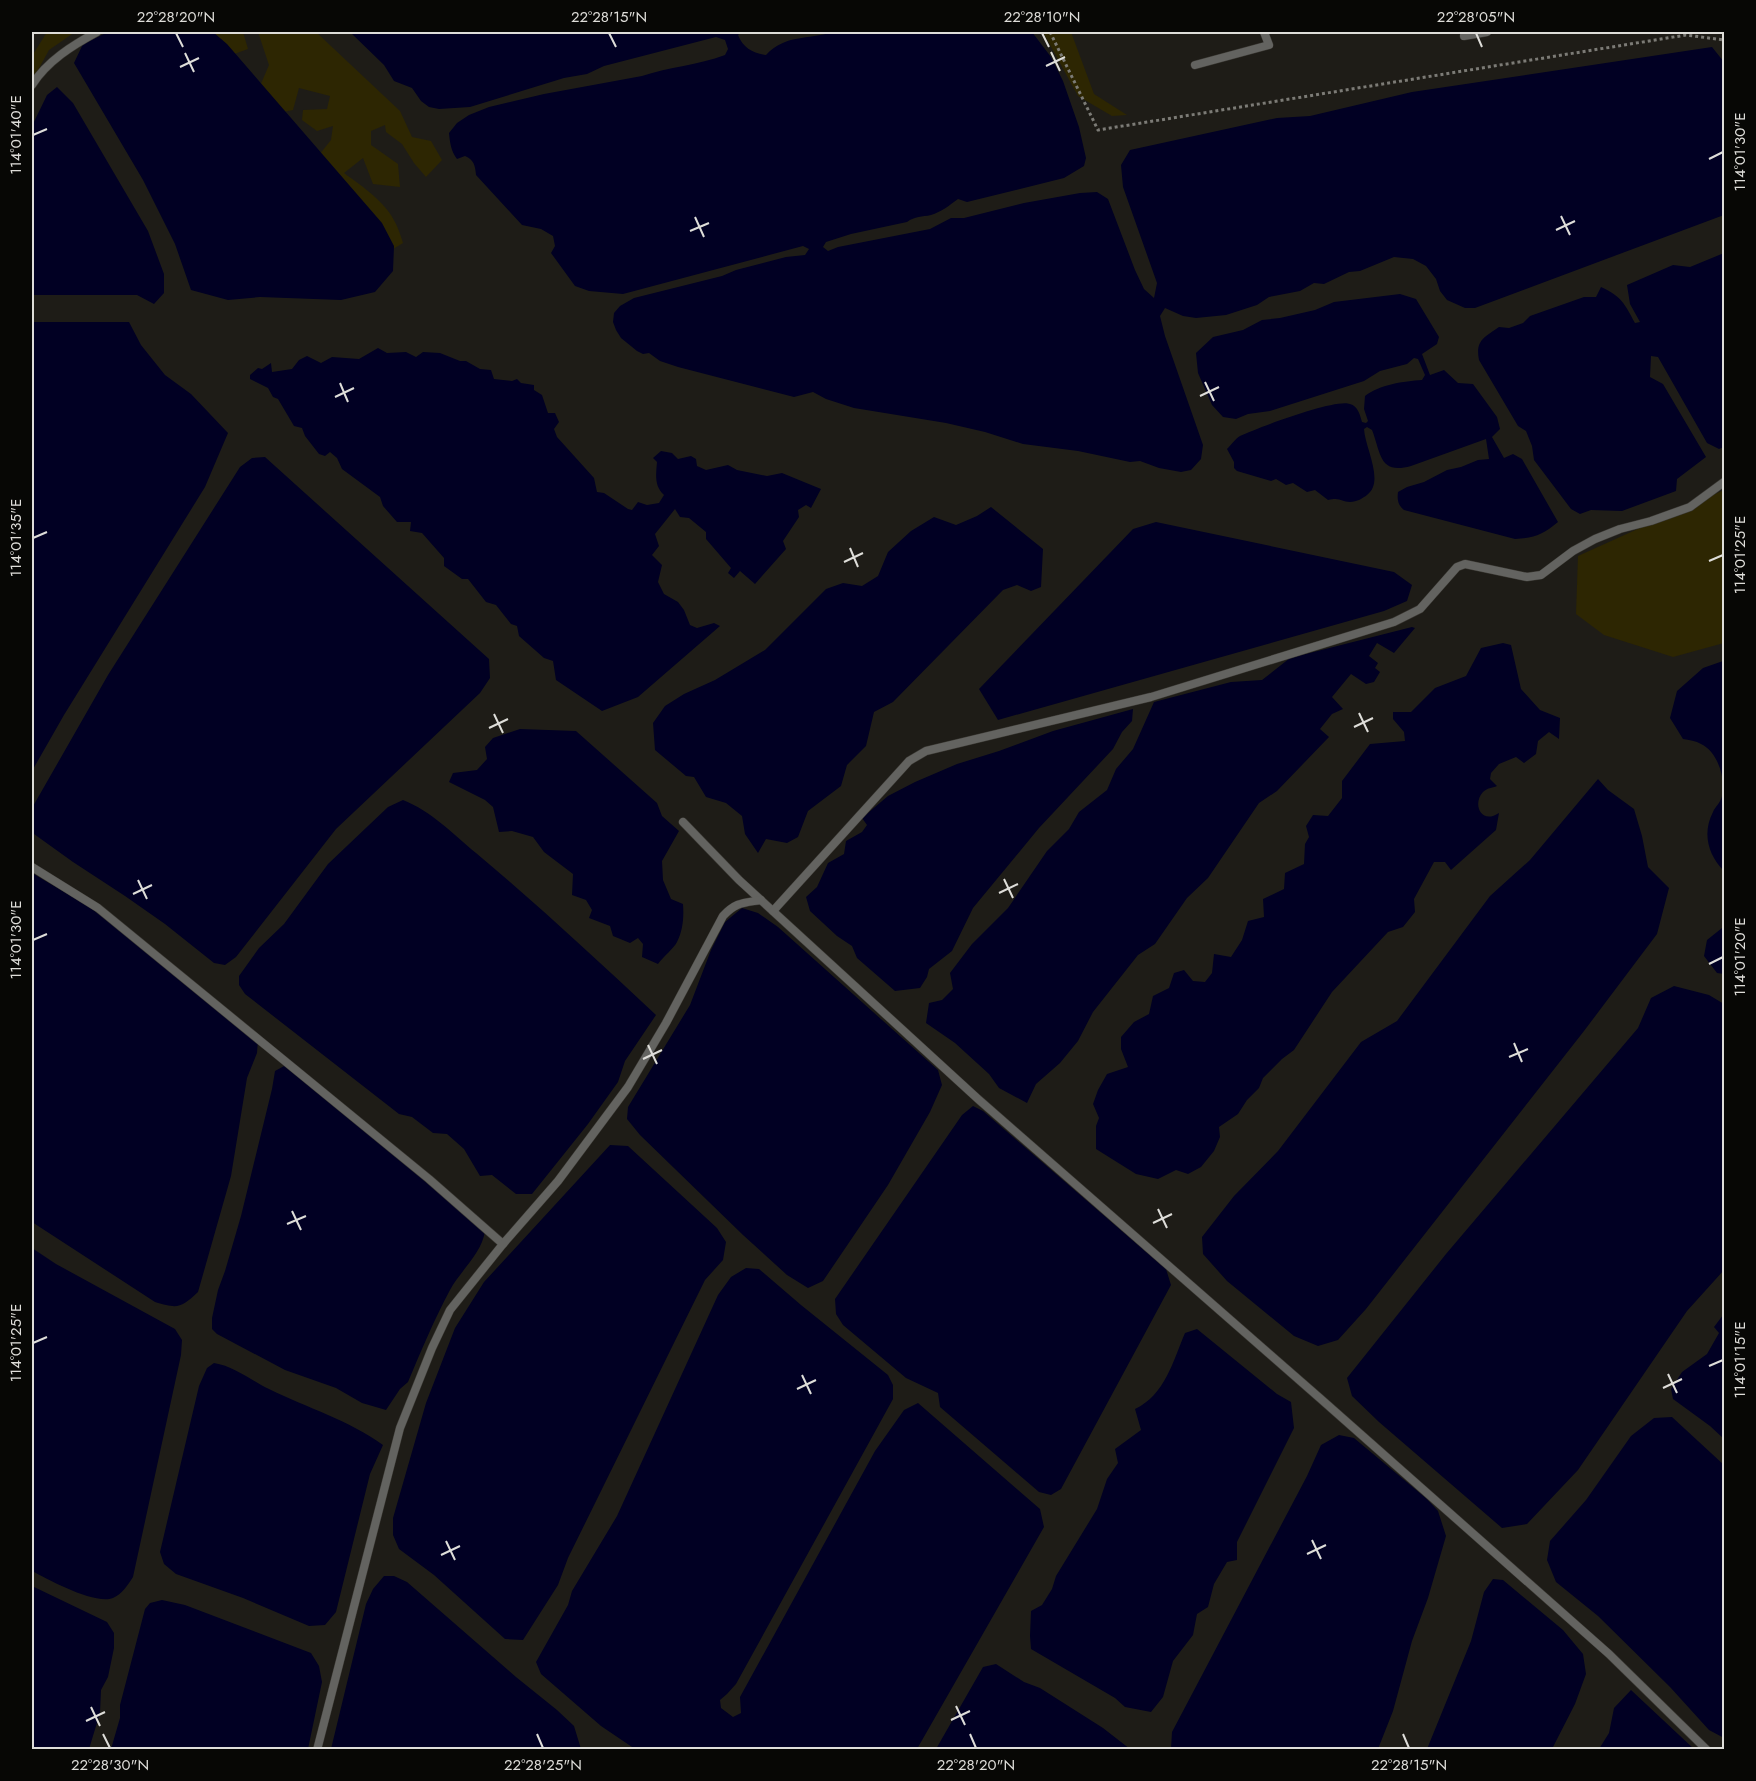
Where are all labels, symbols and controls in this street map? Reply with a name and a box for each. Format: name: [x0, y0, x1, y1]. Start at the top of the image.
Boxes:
text: 22°28'20"N: [137, 6, 215, 28]
text: 22°28'15"N: [571, 6, 647, 28]
text: 22°28'10"N: [1004, 6, 1080, 28]
text: 22°28'05"N: [1437, 6, 1515, 28]
text: 114°01'40"E: [5, 95, 27, 175]
text: 114°01'30"E: [1729, 113, 1751, 191]
text: 114°01'35"E: [5, 499, 27, 577]
text: 114°01'25"E: [1729, 516, 1751, 594]
text: 114°01'30"E: [5, 901, 27, 979]
text: 114°01'20"E: [1729, 917, 1751, 997]
text: 114°01'25"E: [5, 1304, 27, 1382]
text: 114°01'15"E: [1729, 1322, 1751, 1398]
text: 22°28'30"N: [71, 1754, 149, 1776]
text: 22°28'25"N: [504, 1754, 582, 1776]
text: 22°28'20"N: [937, 1754, 1015, 1776]
text: 22°28'15"N: [1371, 1754, 1447, 1776]

